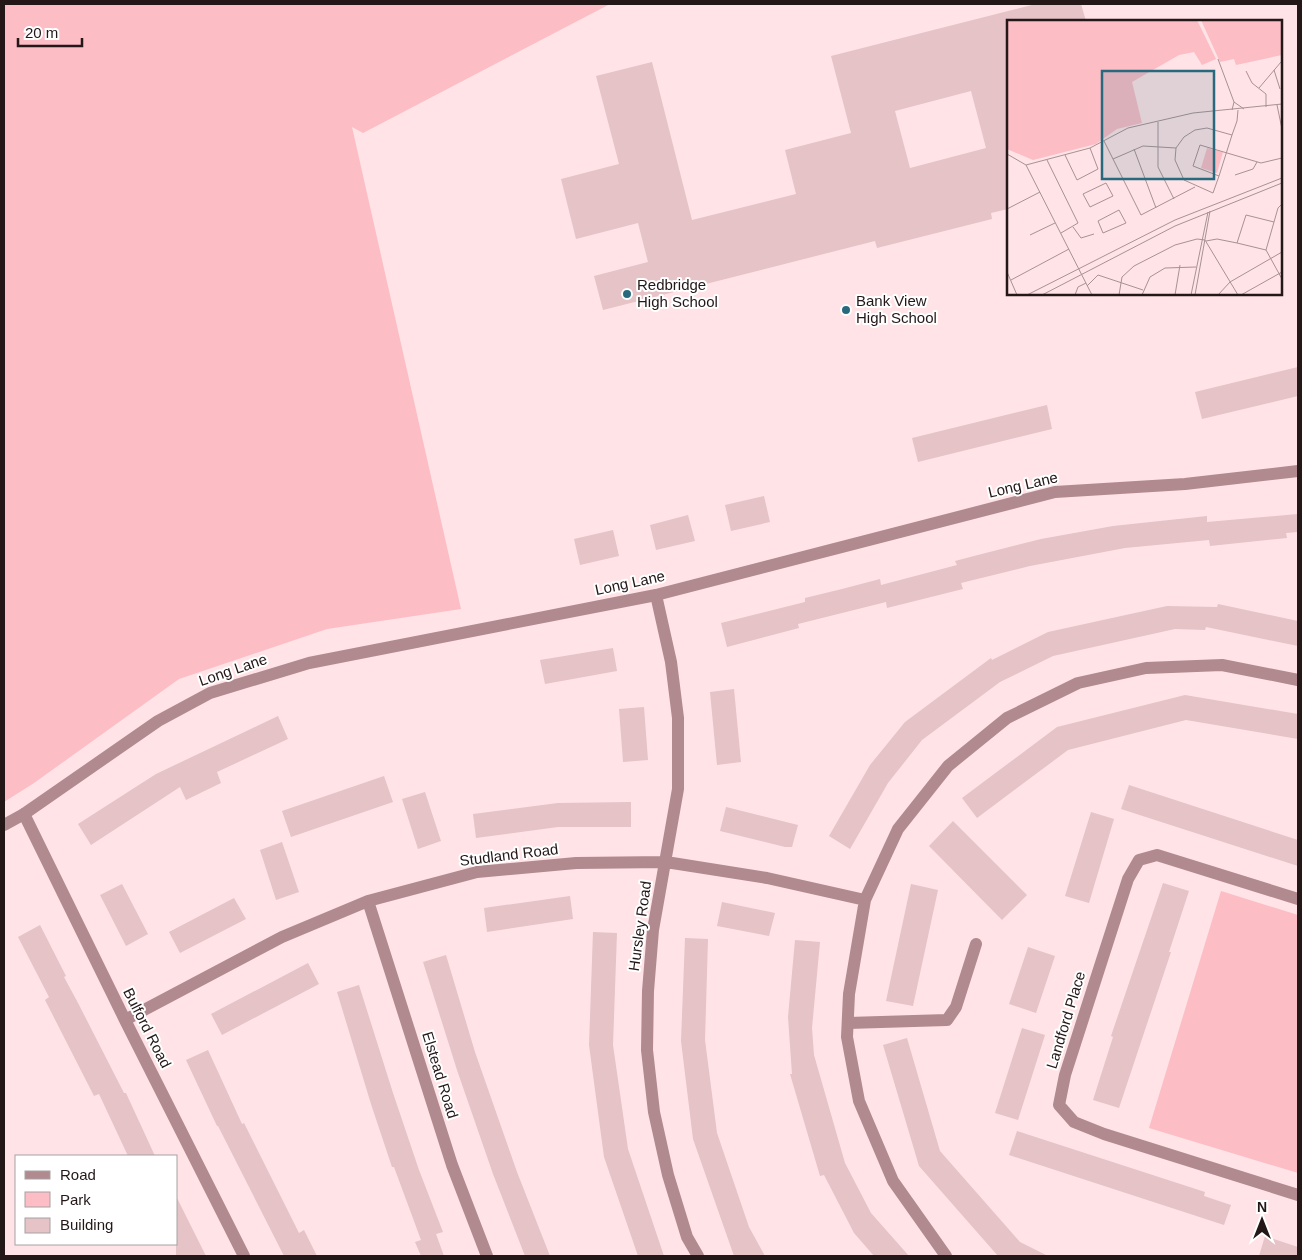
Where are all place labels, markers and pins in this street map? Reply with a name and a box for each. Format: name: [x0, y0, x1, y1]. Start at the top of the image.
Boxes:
place label: Redbridge High School: [637, 276, 718, 310]
marker: Redbridge High School: [621, 288, 633, 300]
place label: Bank View High School: [856, 292, 937, 326]
marker: Bank View High School: [840, 304, 852, 316]

